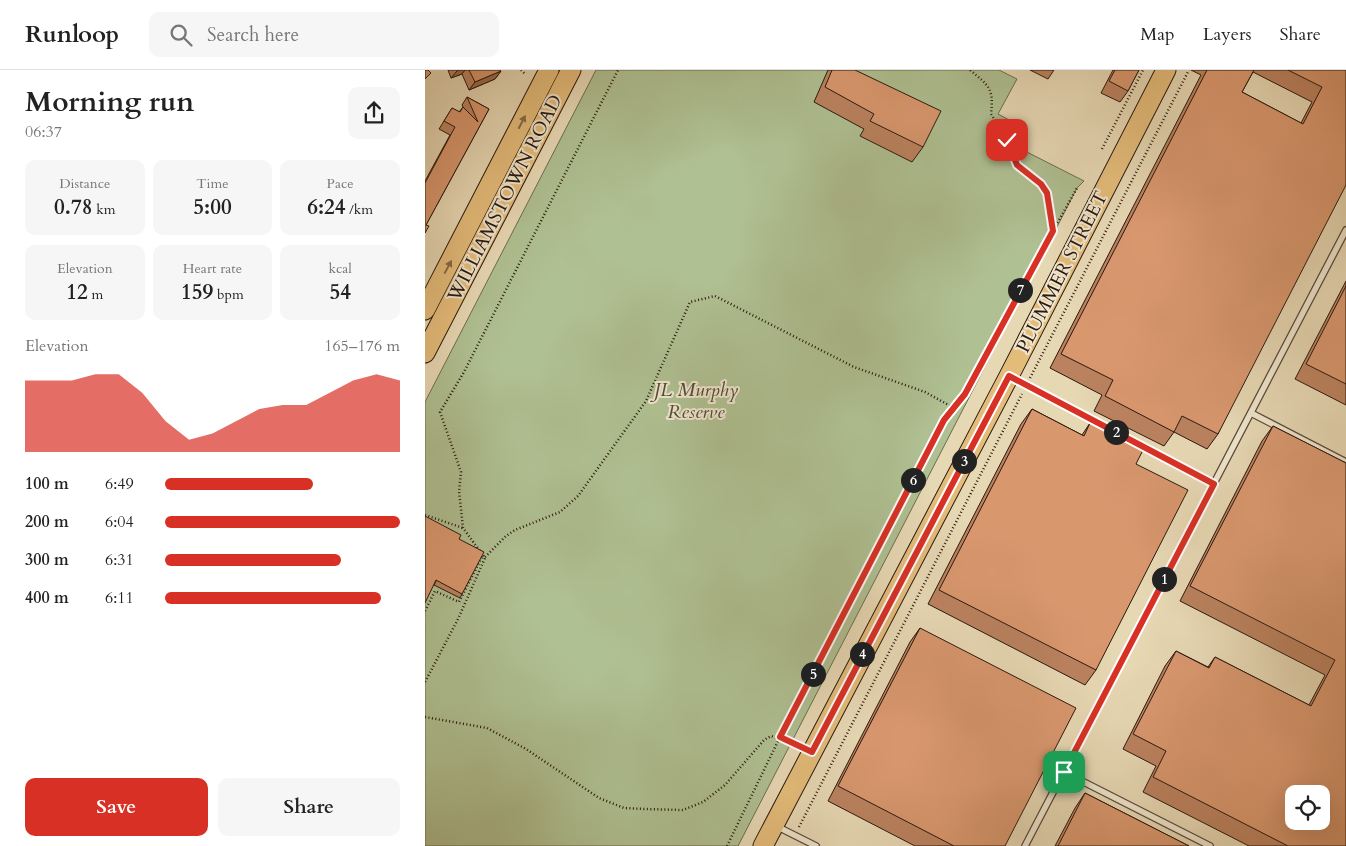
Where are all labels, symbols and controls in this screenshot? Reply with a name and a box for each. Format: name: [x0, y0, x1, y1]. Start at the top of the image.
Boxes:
search box: [149, 12, 499, 57]
text: Runloop: [25, 18, 119, 51]
icon: search: [167, 21, 195, 49]
text: Search here: [207, 22, 299, 48]
text: Map: [1140, 22, 1175, 47]
text: Layers: [1203, 22, 1252, 47]
text: Share: [1280, 22, 1321, 47]
text: Morning run: [25, 83, 194, 121]
button: share: [348, 87, 400, 139]
street label: WILLIAMSTOWN ROAD: [441, 90, 569, 307]
one-way arrow: [518, 115, 526, 129]
pin: [986, 119, 1028, 161]
text: 06:37: [25, 121, 62, 143]
icon: check: [993, 126, 1021, 154]
text: Distance: [59, 174, 110, 193]
text: Time: [196, 174, 229, 193]
text: Pace: [327, 174, 354, 193]
street label: PLUMMER STREET: [1010, 187, 1114, 357]
text: 0.78: [54, 193, 92, 222]
text: 5:00: [193, 193, 232, 222]
text: 6:24: [307, 193, 346, 222]
text: km: [92, 200, 116, 219]
text: /km: [346, 200, 373, 219]
text: Elevation: [57, 259, 113, 278]
text: Heart rate: [183, 259, 242, 278]
text: kcal: [328, 259, 352, 278]
one-way arrow: [443, 260, 452, 273]
text: 12: [66, 278, 88, 307]
text: 159: [181, 278, 213, 307]
text: 54: [329, 278, 351, 307]
pin: 7: [1007, 278, 1033, 302]
text: 7: [1017, 281, 1024, 300]
text: m: [88, 285, 103, 304]
text: bpm: [213, 285, 244, 304]
text: Elevation: [25, 335, 89, 357]
text: 165–176 m: [324, 335, 400, 357]
park label: JL Murphy Reserve: [650, 377, 738, 425]
pin: 2: [1103, 420, 1129, 444]
text: 2: [1113, 423, 1120, 442]
pin: 3: [951, 448, 977, 474]
text: 3: [961, 452, 968, 471]
pin: 6: [901, 468, 925, 492]
text: 6: [910, 471, 917, 490]
text: 100 m: [25, 473, 69, 495]
text: 6:49: [105, 473, 134, 495]
text: 200 m: [25, 511, 69, 533]
text: 6:04: [105, 511, 134, 533]
text: 300 m: [25, 549, 69, 571]
text: 6:31: [105, 549, 134, 571]
pin: 1: [1151, 566, 1177, 592]
text: 1: [1161, 570, 1168, 589]
text: 400 m: [25, 587, 69, 609]
text: 6:11: [105, 587, 134, 609]
pin: 4: [849, 642, 875, 666]
text: 4: [859, 645, 866, 664]
pin: 5: [801, 662, 825, 686]
text: 5: [810, 665, 817, 684]
pin: [1043, 751, 1085, 793]
icon: arrive: [1050, 758, 1078, 786]
button: Save: [25, 778, 208, 836]
button: Share: [218, 778, 400, 836]
map controls: [1285, 785, 1330, 830]
button: locate: [1285, 785, 1330, 830]

